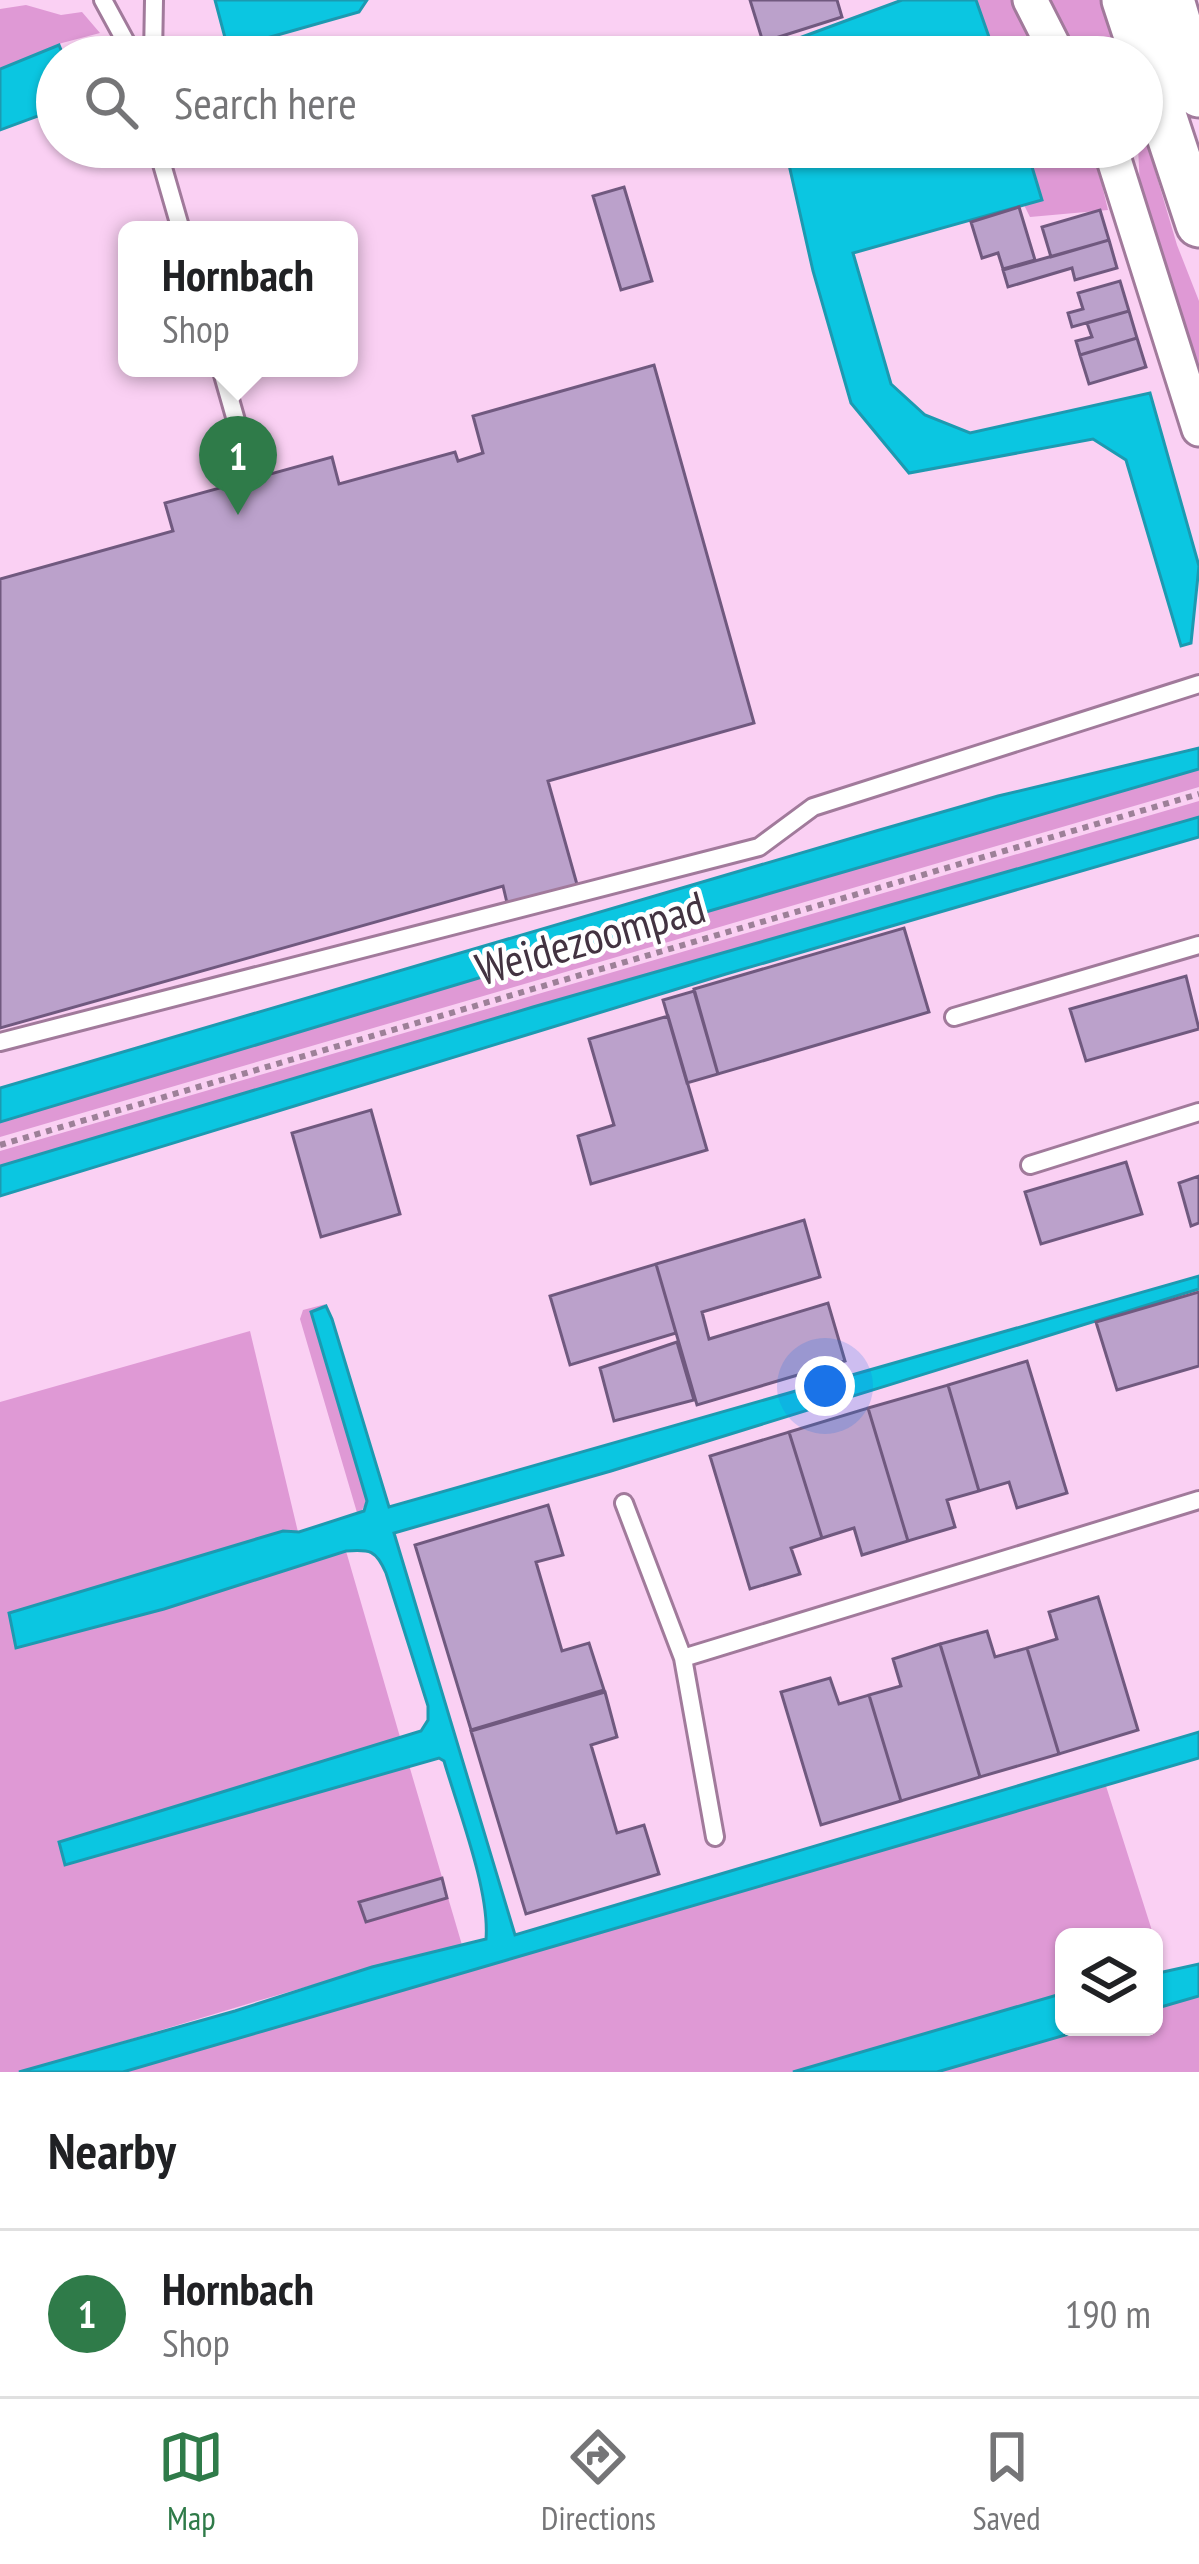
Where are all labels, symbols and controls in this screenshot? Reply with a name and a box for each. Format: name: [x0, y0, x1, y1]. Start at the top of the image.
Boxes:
search box: [36, 36, 1163, 168]
icon: search: [78, 69, 144, 135]
text: Search here: [174, 73, 357, 131]
popup: [118, 221, 358, 377]
text: Hornbach: [162, 245, 314, 303]
text: Shop: [162, 303, 230, 354]
pin: 1: [199, 416, 277, 515]
street label: Weidezoompad: [469, 877, 711, 997]
your location: [795, 1356, 855, 1416]
map controls: [1055, 1928, 1163, 2036]
button: layers: [1055, 1928, 1163, 2036]
text: Nearby: [48, 2117, 176, 2183]
text: Hornbach: [162, 2259, 314, 2317]
text: 1: [78, 2288, 96, 2339]
text: 190 m: [1065, 2288, 1151, 2339]
text: Shop: [162, 2317, 230, 2368]
tab: Map: [158, 2424, 224, 2539]
tab: Directions: [541, 2424, 656, 2539]
tab: Saved: [973, 2424, 1041, 2539]

